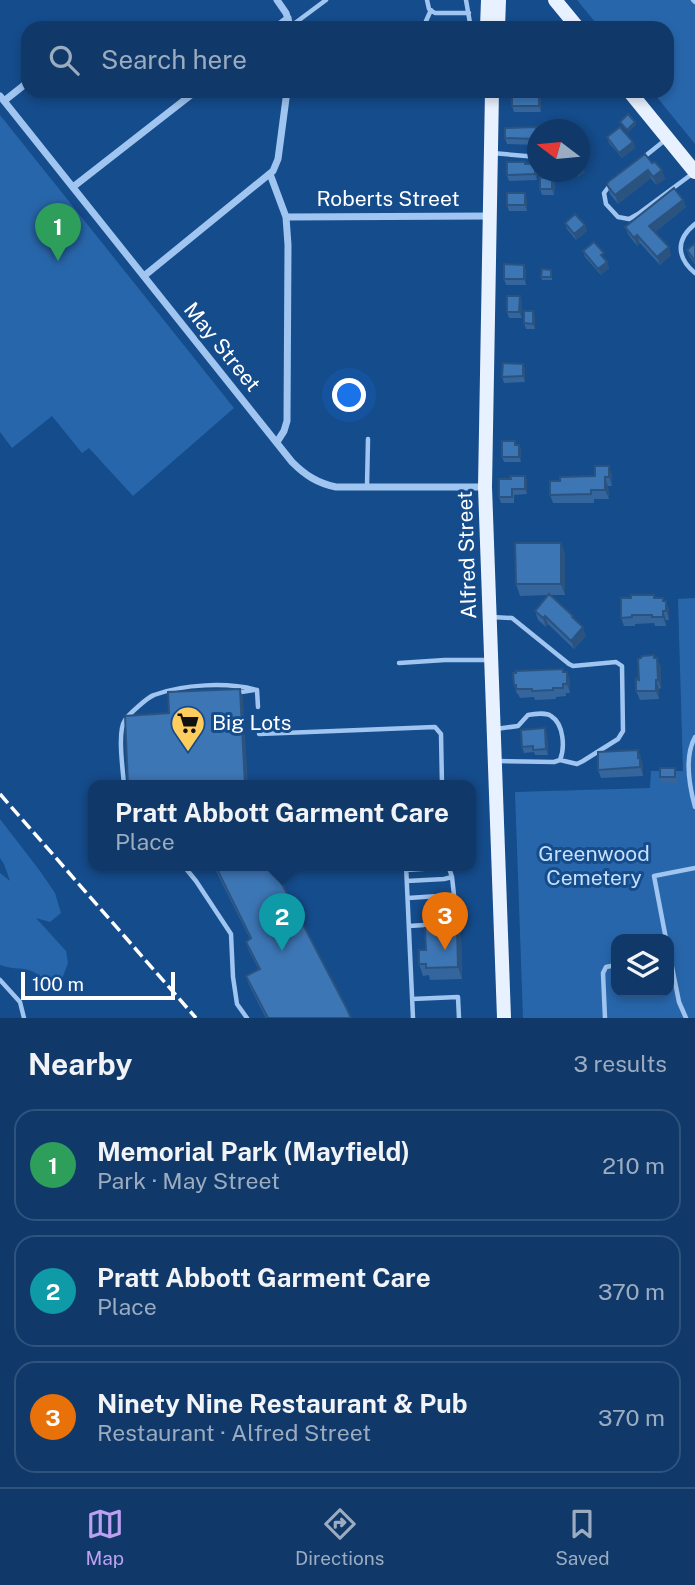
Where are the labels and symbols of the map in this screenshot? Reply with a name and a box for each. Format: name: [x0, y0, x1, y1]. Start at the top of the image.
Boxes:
north arrow: [527, 119, 590, 182]
street label: Roberts Street: [316, 186, 460, 211]
pin: 1: [35, 203, 81, 261]
street label: May Street: [179, 297, 266, 396]
your location: [332, 378, 366, 412]
street label: Alfred Street: [452, 491, 481, 619]
supermarket icon: Big Lots: [169, 704, 207, 753]
place label: Big Lots: [212, 710, 291, 735]
park label: Greenwood Cemetery: [538, 841, 650, 890]
pin: 3: [422, 892, 468, 950]
pin: 2: [259, 893, 305, 951]
scale bar: [21, 969, 175, 1001]

